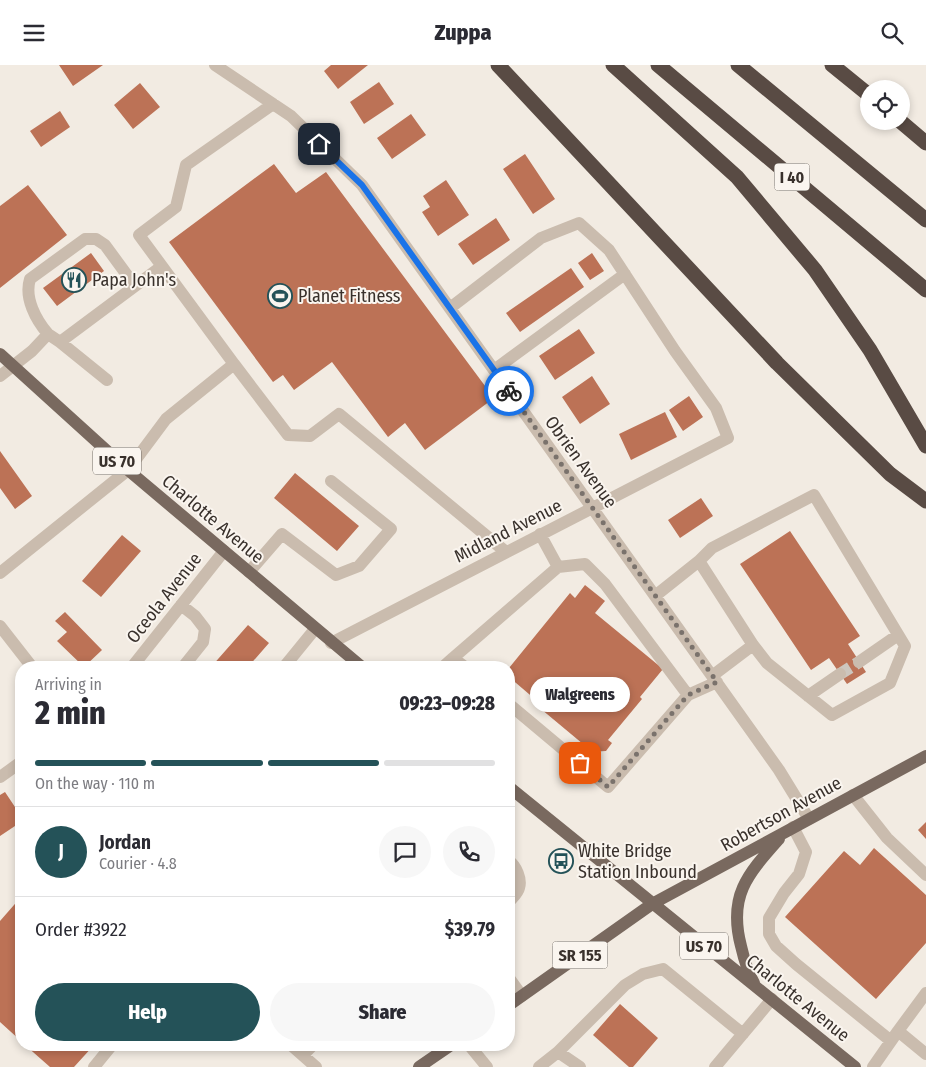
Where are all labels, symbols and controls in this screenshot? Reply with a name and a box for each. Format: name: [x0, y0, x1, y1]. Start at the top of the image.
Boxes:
icon: menu: [20, 19, 48, 47]
text: Zuppa: [435, 19, 491, 46]
icon: search: [878, 19, 906, 47]
map controls: [860, 80, 910, 130]
button: locate: [860, 80, 910, 130]
pin: [298, 123, 340, 165]
icon: home: [305, 130, 333, 158]
road number: I 40: [774, 163, 810, 190]
restaurant icon: Papa John's: [61, 267, 87, 293]
place label: Papa John's: [92, 269, 176, 291]
sports icon: Planet Fitness: [267, 283, 293, 309]
place label: Planet Fitness: [298, 285, 401, 307]
courier: [484, 366, 534, 416]
icon: bike: [495, 377, 523, 405]
street label: Obrien Avenue: [540, 412, 622, 512]
road number: US 70: [93, 447, 141, 475]
street label: Charlotte Avenue: [158, 470, 269, 568]
street label: Midland Avenue: [450, 494, 566, 568]
street label: Oceola Avenue: [122, 548, 206, 648]
text: Arriving in: [35, 675, 102, 694]
callout: Walgreens: [530, 678, 630, 713]
text: Walgreens: [545, 685, 615, 704]
text: 09:23–09:28: [399, 692, 495, 715]
text: 2 min: [35, 694, 106, 732]
pin: [559, 742, 601, 784]
icon: bag: [566, 749, 594, 777]
street label: Robertson Avenue: [717, 772, 845, 856]
text: On the way · 110 m: [35, 774, 155, 793]
button: chat: [379, 826, 431, 878]
button: phone: [443, 826, 495, 878]
text: Jordan: [99, 831, 151, 854]
text: J: [58, 840, 64, 863]
place label: White Bridge Station Inbound: [578, 840, 697, 883]
bus stop icon: White Bridge Station Inbound: [548, 848, 574, 874]
text: Courier · 4.8: [99, 854, 177, 873]
text: Order #3922: [35, 918, 127, 941]
text: $39.79: [445, 918, 495, 941]
road number: US 70: [680, 933, 728, 959]
road number: SR 155: [552, 941, 608, 969]
street label: Charlotte Avenue: [742, 950, 854, 1046]
button: Help: [35, 983, 260, 1041]
button: Share: [270, 983, 495, 1041]

